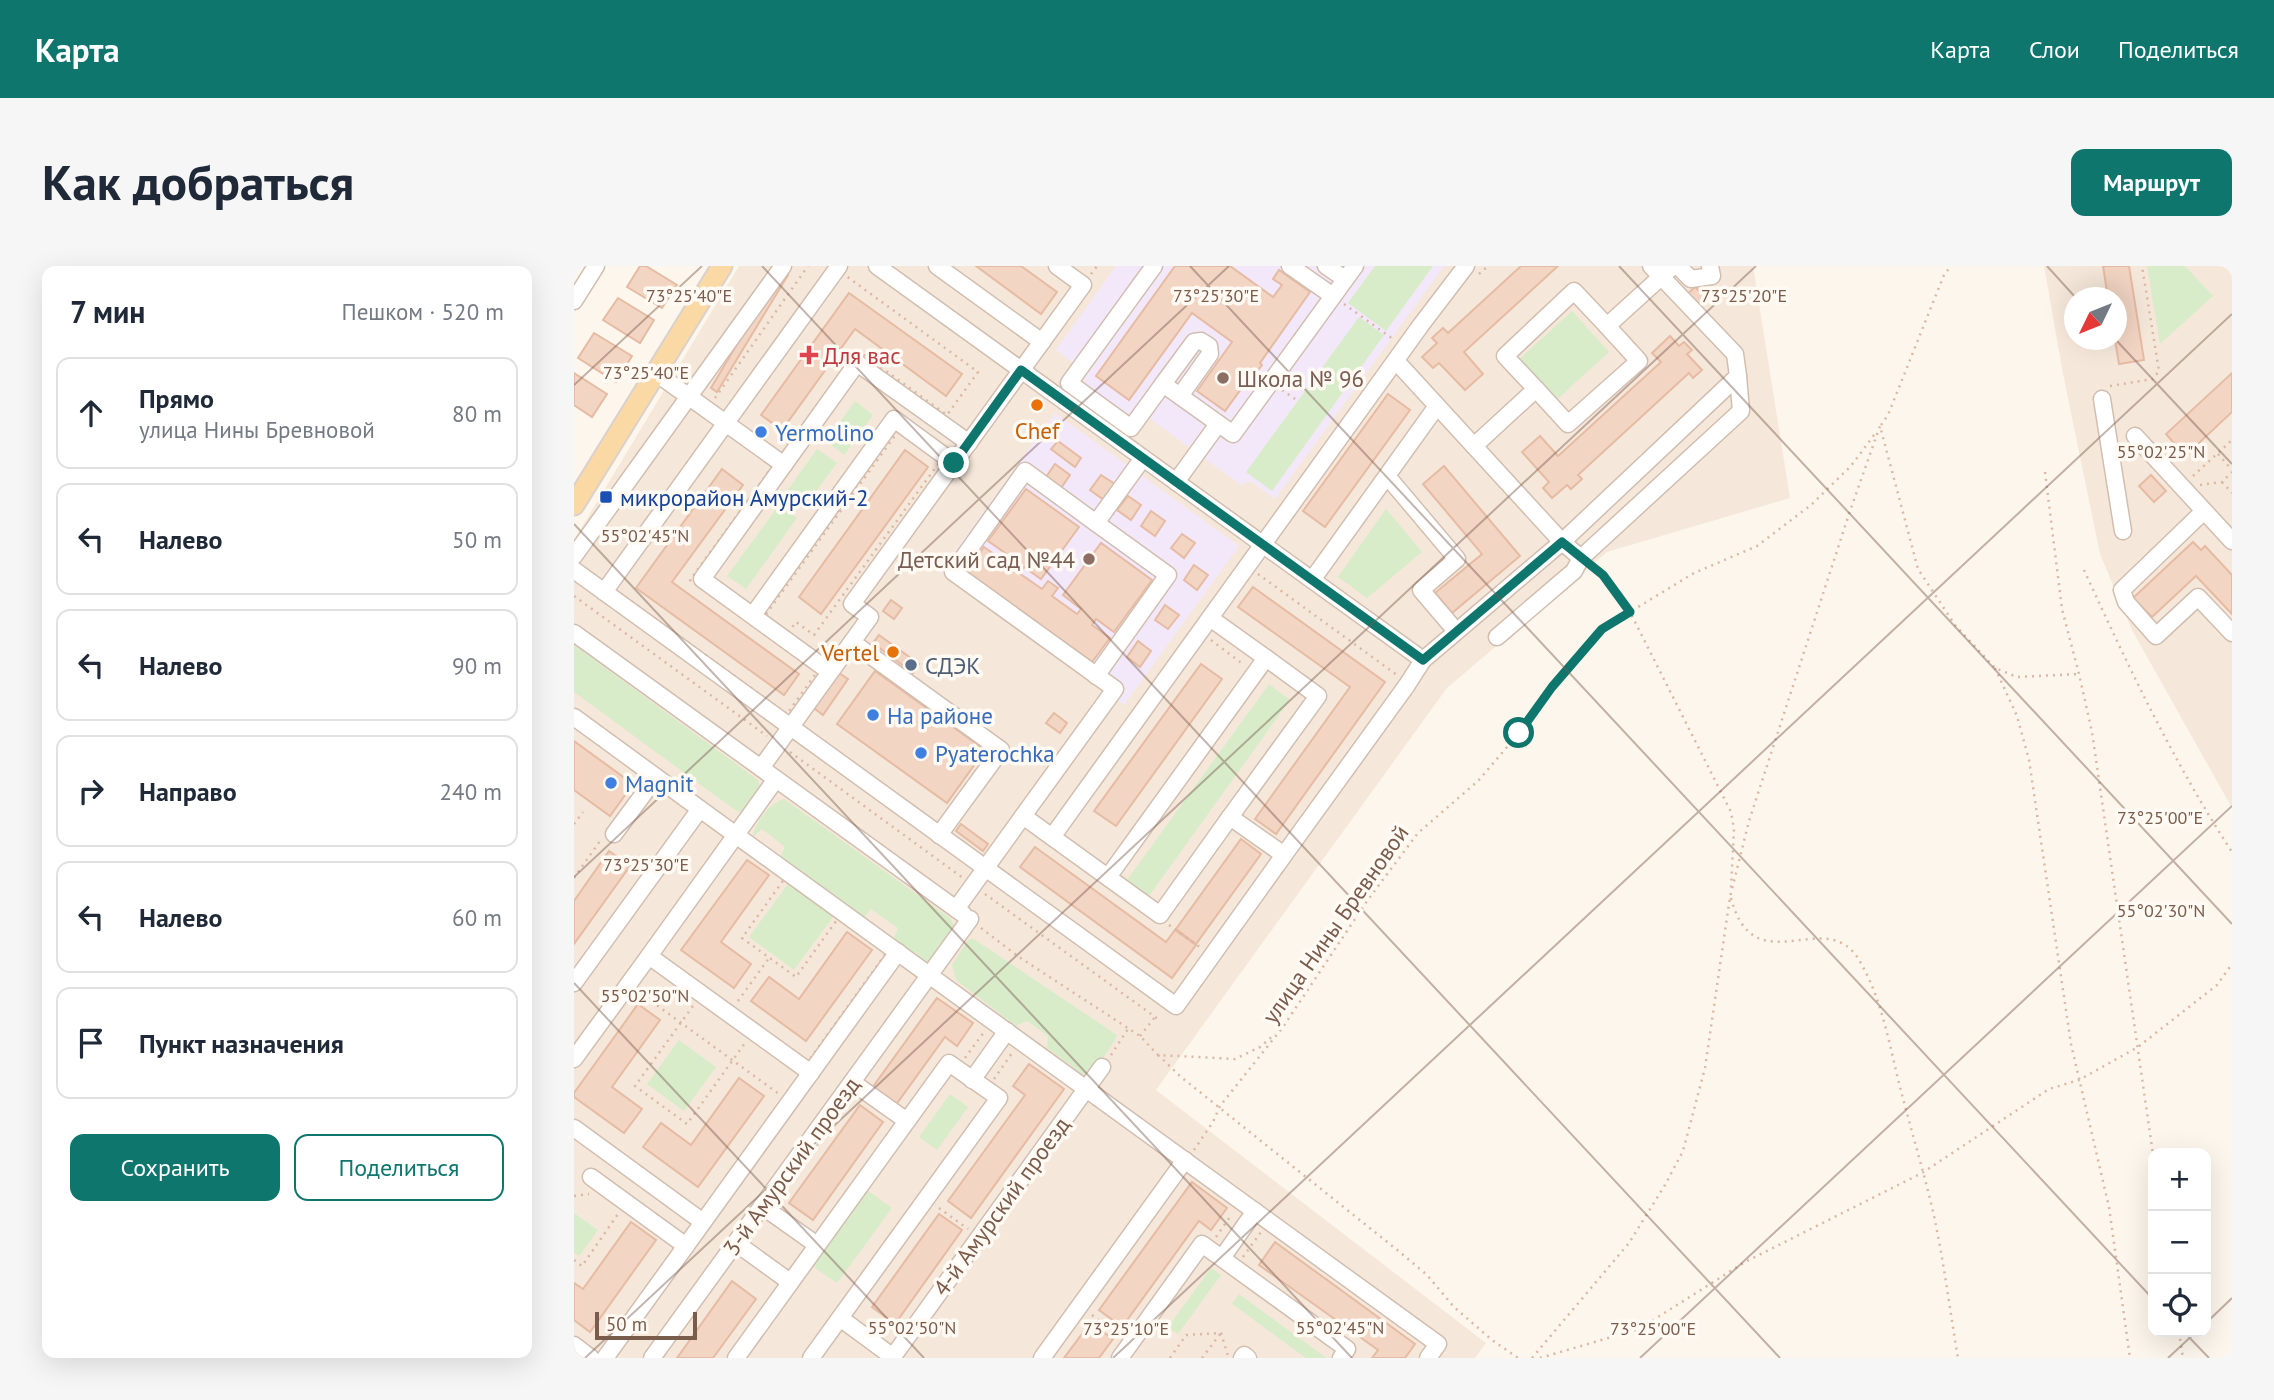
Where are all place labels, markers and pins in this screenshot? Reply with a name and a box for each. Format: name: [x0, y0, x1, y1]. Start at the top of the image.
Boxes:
place label: Для вас: [823, 341, 901, 370]
marker: Для вас: [801, 347, 817, 363]
place label: Школа № 96: [1237, 364, 1364, 393]
marker: Школа № 96: [1215, 370, 1231, 386]
marker: Chef: [1029, 397, 1045, 413]
place label: Chef: [1015, 416, 1061, 445]
place label: Yermolino: [775, 418, 874, 447]
marker: Yermolino: [753, 424, 769, 440]
place label: микрорайон Амурский-2: [620, 483, 868, 512]
marker: микрорайон Амурский-2: [598, 489, 614, 505]
place label: Детский сад №44: [898, 545, 1075, 574]
marker: Детский сад №44: [1081, 551, 1097, 567]
place label: Vertel: [820, 638, 879, 667]
marker: Vertel: [885, 644, 901, 660]
place label: СДЭК: [925, 651, 980, 680]
marker: СДЭК: [903, 657, 919, 673]
place label: На районе: [887, 701, 993, 730]
marker: На районе: [865, 707, 881, 723]
place label: Pyaterochka: [935, 739, 1055, 768]
marker: Pyaterochka: [913, 745, 929, 761]
place label: Magnit: [625, 769, 694, 798]
marker: Magnit: [603, 775, 619, 791]

